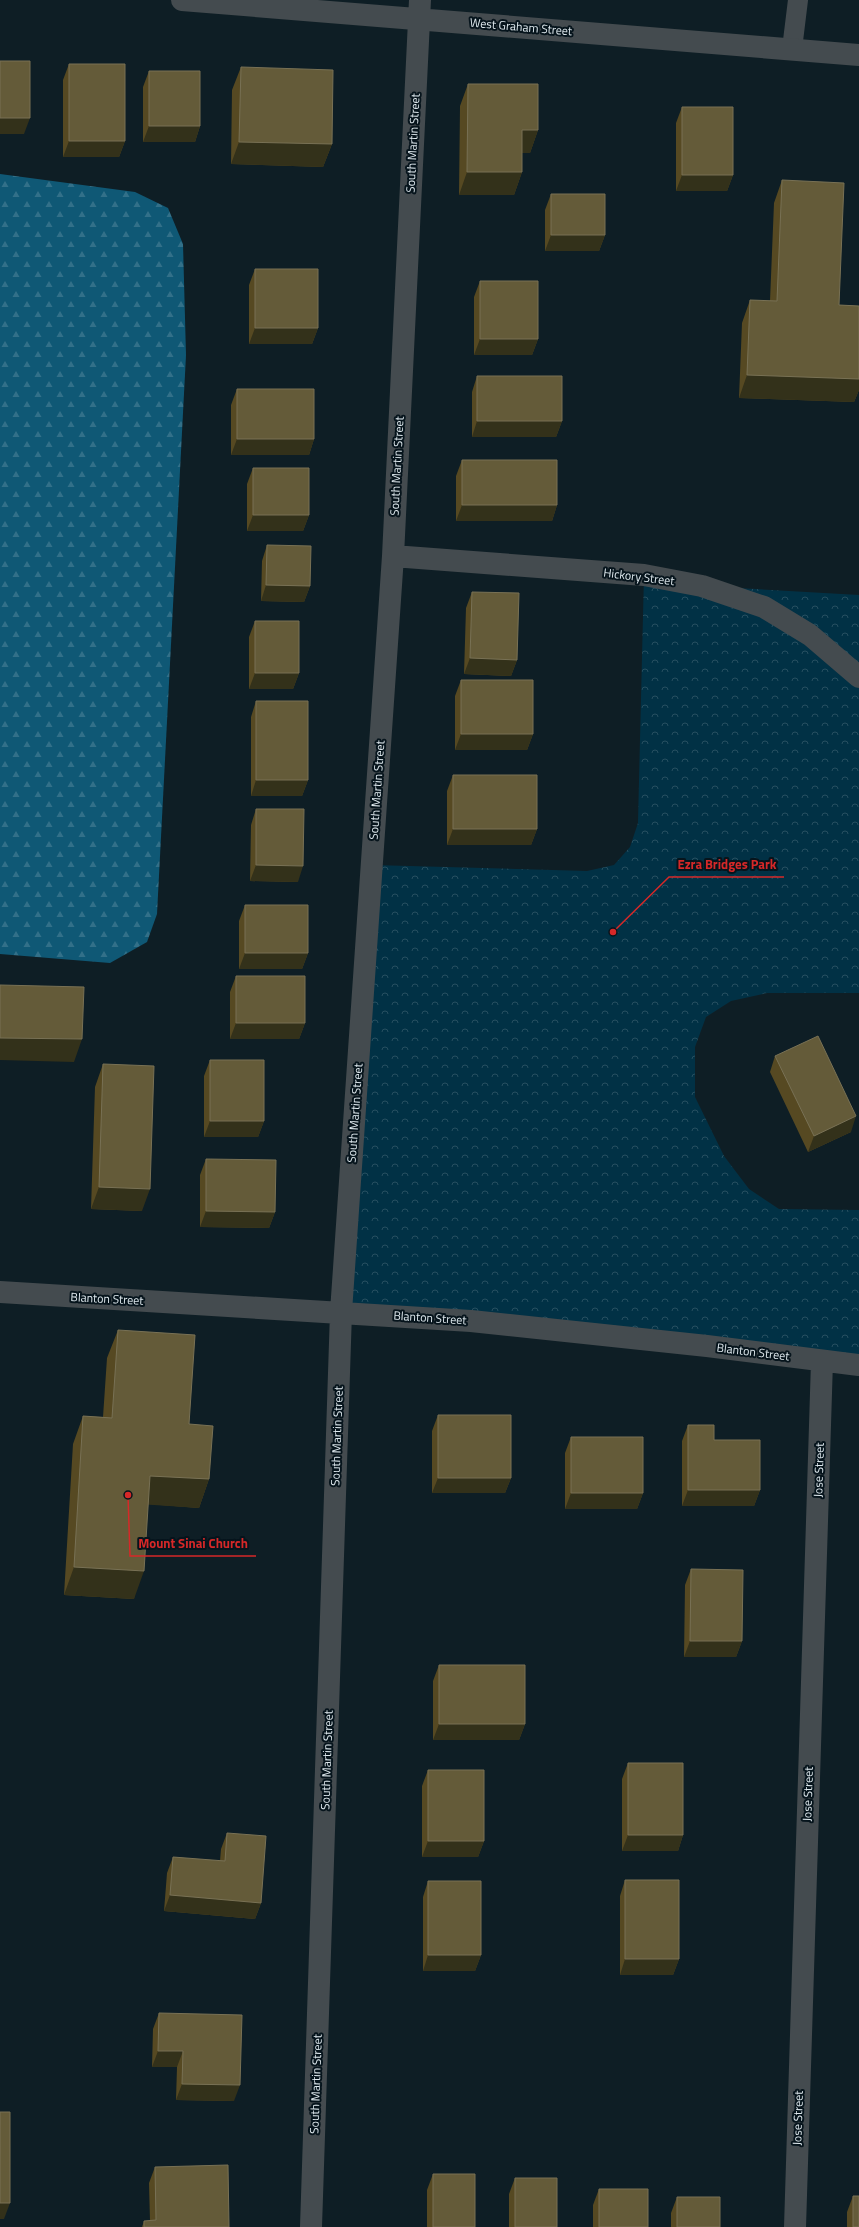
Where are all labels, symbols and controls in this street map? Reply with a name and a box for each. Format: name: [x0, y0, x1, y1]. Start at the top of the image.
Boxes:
street label: West Graham Street: [469, 13, 574, 41]
street label: South Martin Street: [400, 92, 425, 193]
street label: South Martin Street: [384, 415, 409, 516]
street label: Hickory Street: [602, 563, 676, 590]
street label: South Martin Street: [364, 739, 390, 840]
callout: Ezra Bridges Park: [669, 852, 784, 877]
text: Ezra Bridges Park: [677, 854, 777, 874]
street label: South Martin Street: [342, 1062, 368, 1163]
street label: Blanton Street: [70, 1287, 145, 1310]
street label: Blanton Street: [393, 1305, 468, 1330]
street label: Blanton Street: [716, 1338, 791, 1365]
street label: South Martin Street: [325, 1385, 348, 1486]
street label: Jose Street: [808, 1441, 829, 1498]
callout: Mount Sinai Church: [130, 1531, 256, 1556]
text: Mount Sinai Church: [138, 1533, 248, 1553]
street label: South Martin Street: [315, 1709, 338, 1810]
street label: Jose Street: [797, 1765, 818, 1822]
street label: South Martin Street: [304, 2033, 327, 2134]
street label: Jose Street: [787, 2089, 808, 2146]

